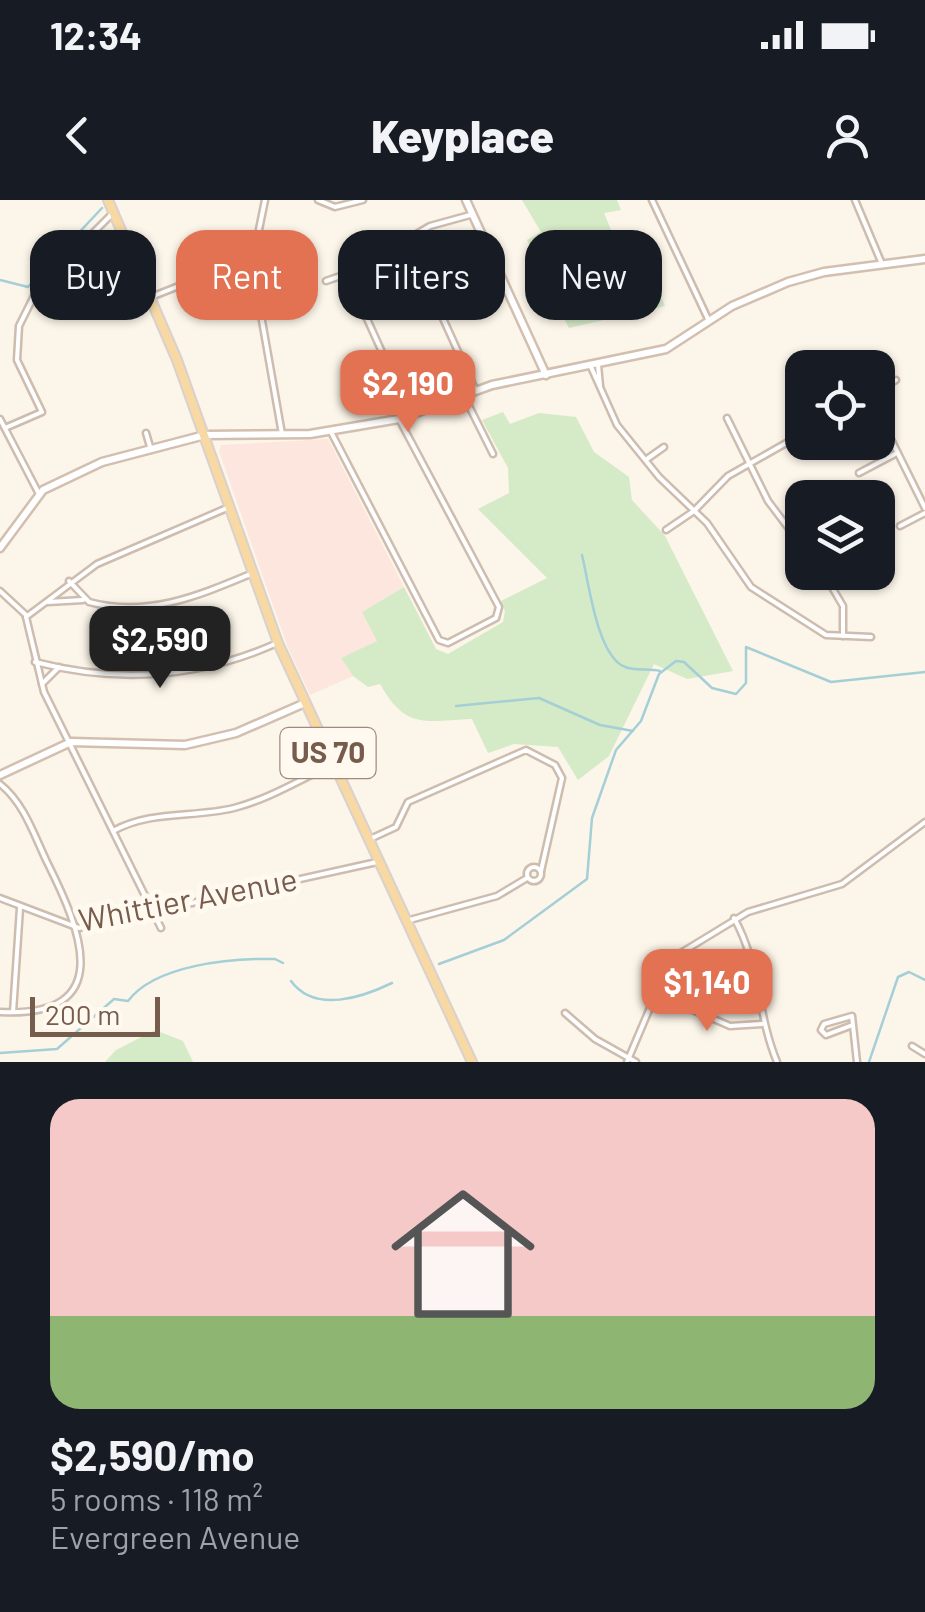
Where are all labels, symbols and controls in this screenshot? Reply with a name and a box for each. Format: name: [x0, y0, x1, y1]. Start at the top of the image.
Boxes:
text: 12:34: [50, 12, 142, 58]
icon: back: [50, 108, 105, 163]
text: Keyplace: [371, 108, 554, 162]
icon: person: [820, 108, 875, 163]
chip: Buy: [30, 230, 156, 320]
chip: Rent: [176, 230, 318, 320]
chip: Filters: [338, 230, 505, 320]
chip: New: [525, 230, 662, 320]
pin: $2,190: [327, 350, 489, 435]
map controls: [785, 350, 895, 590]
button: locate: [785, 350, 895, 460]
text: $2,190: [362, 363, 454, 401]
button: layers: [785, 480, 895, 590]
pin: $2,590: [79, 606, 241, 691]
text: $2,590: [111, 619, 209, 657]
road number: US 70: [280, 728, 376, 778]
street label: Whittier Avenue: [75, 858, 300, 938]
pin: $1,140: [626, 949, 788, 1034]
text: $1,140: [663, 962, 751, 1000]
scale bar: [30, 992, 160, 1036]
text: 200 m: [45, 997, 120, 1031]
icon: home: [373, 1164, 553, 1344]
text: $2,590/mo: [50, 1429, 255, 1479]
text: 5 rooms · 118 m²: [50, 1479, 263, 1517]
text: Evergreen Avenue: [50, 1517, 300, 1555]

